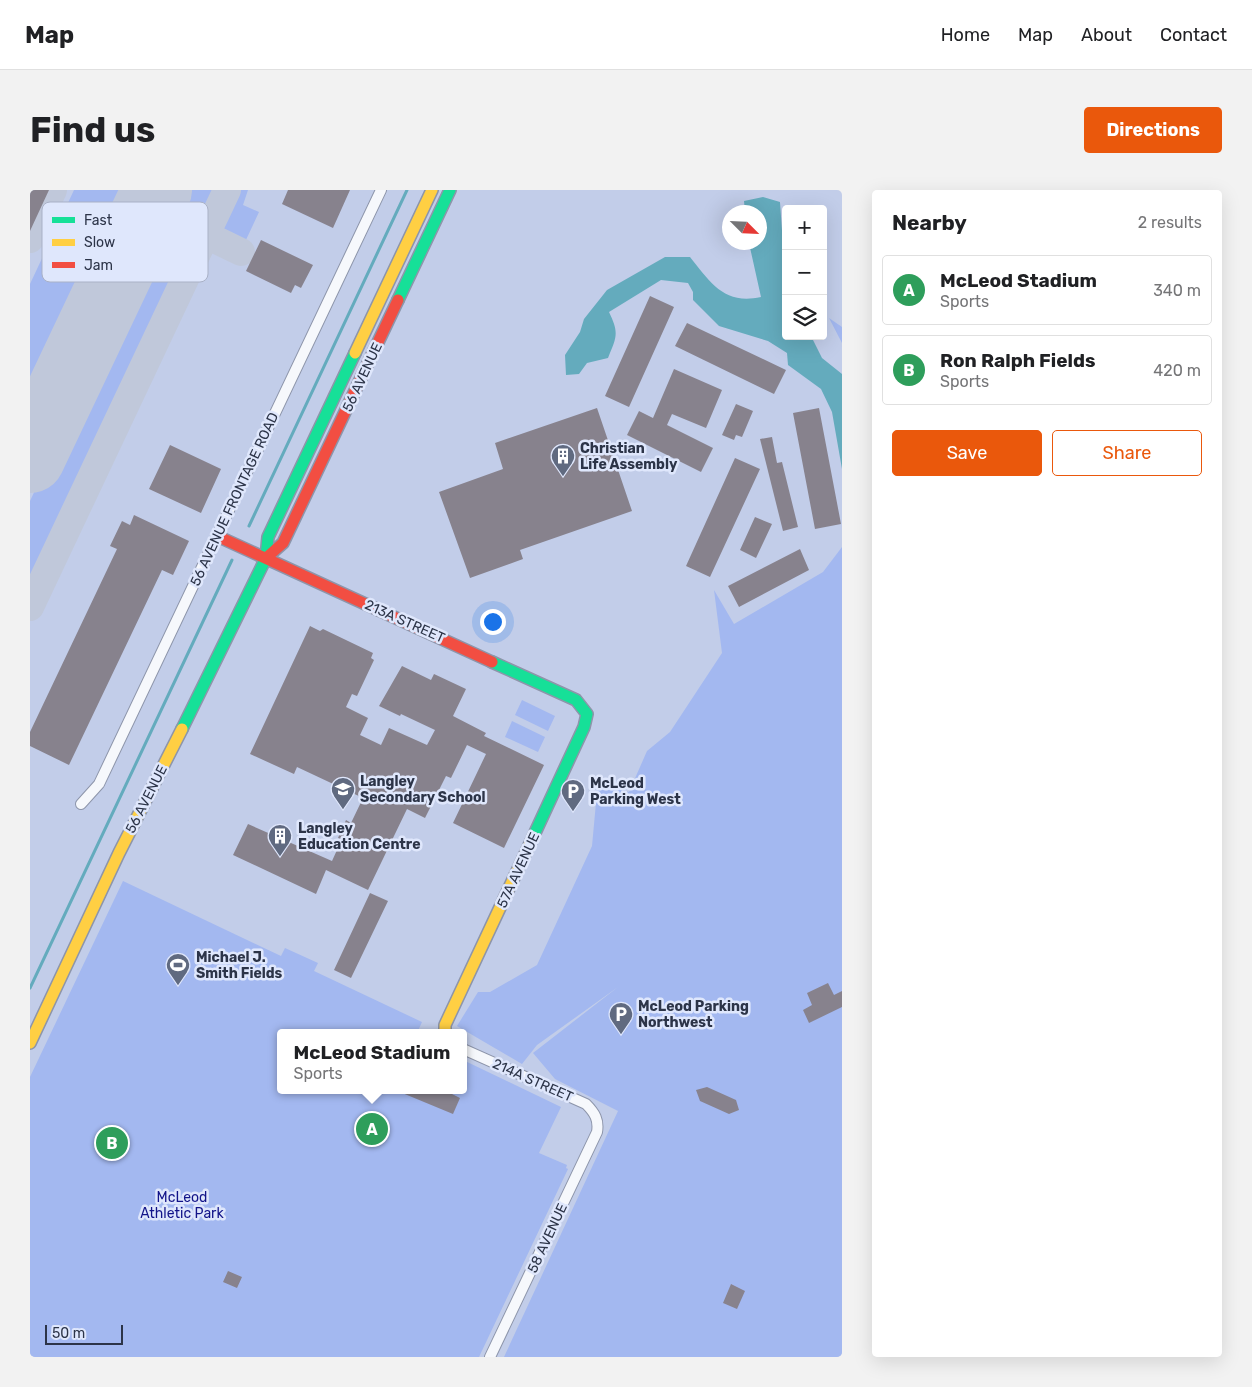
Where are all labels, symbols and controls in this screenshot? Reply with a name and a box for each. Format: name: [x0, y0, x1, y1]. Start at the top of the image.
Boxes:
text: Map: [25, 21, 74, 49]
text: Home: [941, 24, 990, 46]
text: Map: [1018, 24, 1053, 46]
text: About: [1081, 24, 1132, 46]
text: Contact: [1160, 24, 1227, 46]
button: Directions: [1084, 107, 1222, 153]
text: Find us: [30, 109, 155, 151]
legend: [42, 202, 208, 282]
north arrow: [722, 205, 767, 250]
map controls: [782, 205, 827, 340]
button: +: [782, 205, 827, 250]
text: Nearby: [892, 210, 967, 235]
text: Fast: [84, 212, 113, 229]
text: 2 results: [1138, 213, 1202, 232]
text: Slow: [84, 234, 115, 251]
button: −: [782, 250, 827, 295]
text: Jam: [84, 257, 113, 274]
text: McLeod Stadium: [940, 269, 1097, 292]
text: A: [903, 281, 915, 300]
text: 340 m: [1153, 281, 1201, 300]
text: Sports: [940, 292, 989, 311]
button: layers: [782, 295, 827, 340]
street label: 56 AVENUE: [339, 340, 386, 414]
text: Ron Ralph Fields: [940, 349, 1095, 372]
text: B: [903, 361, 915, 380]
text: 420 m: [1153, 361, 1201, 380]
text: Sports: [940, 372, 989, 391]
street label: 56 AVENUE FRONTAGE ROAD: [187, 410, 282, 589]
button: Save: [892, 430, 1042, 476]
button: Share: [1052, 430, 1202, 476]
place label: Christian Life Assembly: [580, 440, 678, 473]
building icon: Christian Life Assembly: [550, 443, 576, 477]
street label: 213A STREET: [362, 596, 448, 647]
your location: [480, 609, 506, 635]
street label: 56 AVENUE: [122, 762, 171, 836]
place label: Langley Secondary School: [360, 773, 486, 806]
place label: McLeod Parking West: [590, 775, 681, 808]
school or university icon: Langley Secondary School: [330, 776, 356, 810]
parking icon: McLeod Parking West: [560, 778, 586, 812]
place label: Langley Education Centre: [298, 820, 420, 853]
building icon: Langley Education Centre: [267, 823, 293, 857]
street label: 57A AVENUE: [494, 830, 543, 911]
place label: Michael J. Smith Fields: [196, 949, 283, 982]
sports icon: Michael J. Smith Fields: [165, 952, 191, 986]
place label: McLeod Parking Northwest: [638, 998, 749, 1031]
parking icon: McLeod Parking Northwest: [608, 1001, 634, 1035]
popup: [277, 1029, 467, 1094]
text: McLeod Stadium: [294, 1041, 450, 1064]
street label: 214A STREET: [490, 1055, 576, 1106]
text: Sports: [294, 1064, 343, 1083]
pin: A: [356, 1110, 388, 1148]
pin: B: [96, 1124, 128, 1162]
park label: McLeod Athletic Park: [140, 1189, 224, 1222]
street label: 58 AVENUE: [524, 1201, 571, 1276]
scale bar: [45, 1322, 122, 1345]
text: 50 m: [52, 1325, 85, 1342]

